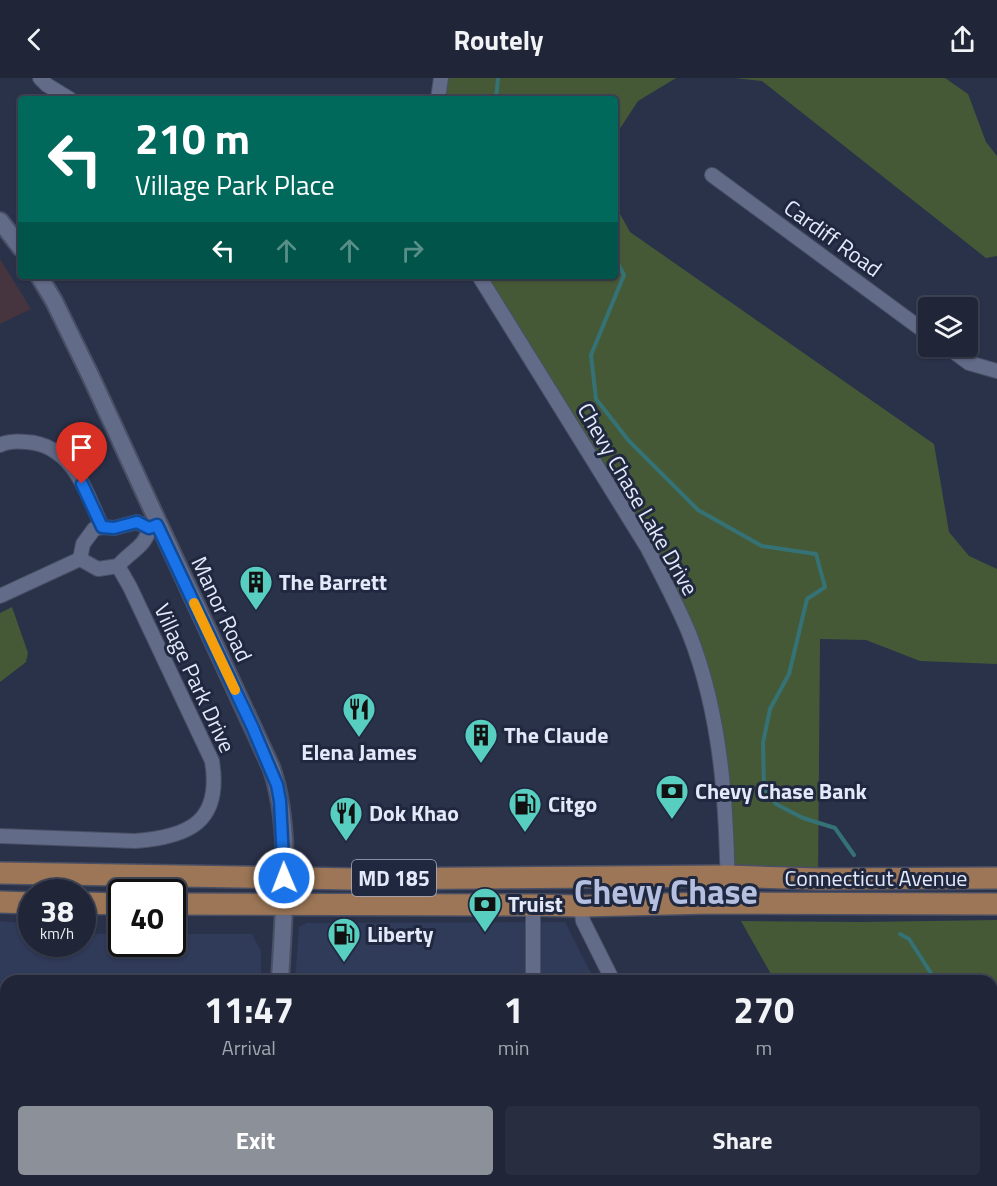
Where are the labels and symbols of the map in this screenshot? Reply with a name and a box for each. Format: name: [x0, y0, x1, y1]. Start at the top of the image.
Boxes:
street label: Cardiff Road: [777, 191, 889, 285]
street label: Chevy Chase Lake Drive: [569, 396, 707, 602]
pin: [56, 422, 107, 484]
street label: Manor Road: [183, 551, 261, 667]
building icon: The Barrett: [238, 564, 274, 611]
place label: The Barrett: [279, 565, 387, 599]
street label: Village Park Drive: [146, 598, 244, 758]
restaurant icon: Elena James: [341, 691, 377, 738]
building icon: The Claude: [463, 717, 499, 764]
place label: The Claude: [504, 718, 608, 752]
place label: Elena James: [301, 735, 417, 769]
bank icon: Chevy Chase Bank: [654, 773, 690, 820]
place label: Chevy Chase Bank: [695, 774, 868, 808]
fuel station icon: Citgo: [507, 786, 543, 833]
place label: Citgo: [548, 787, 597, 821]
restaurant icon: Dok Khao: [328, 795, 364, 842]
place label: Dok Khao: [369, 796, 459, 830]
position arrow: [252, 846, 316, 910]
road number: MD 185: [352, 860, 436, 896]
street label: Connecticut Avenue: [785, 861, 967, 895]
district label: Chevy Chase: [574, 865, 758, 917]
speed limit sign: 40: [108, 879, 186, 957]
bank icon: Truist: [467, 886, 503, 933]
place label: Truist: [508, 887, 563, 921]
fuel station icon: Liberty: [326, 916, 362, 963]
place label: Liberty: [367, 917, 433, 951]

